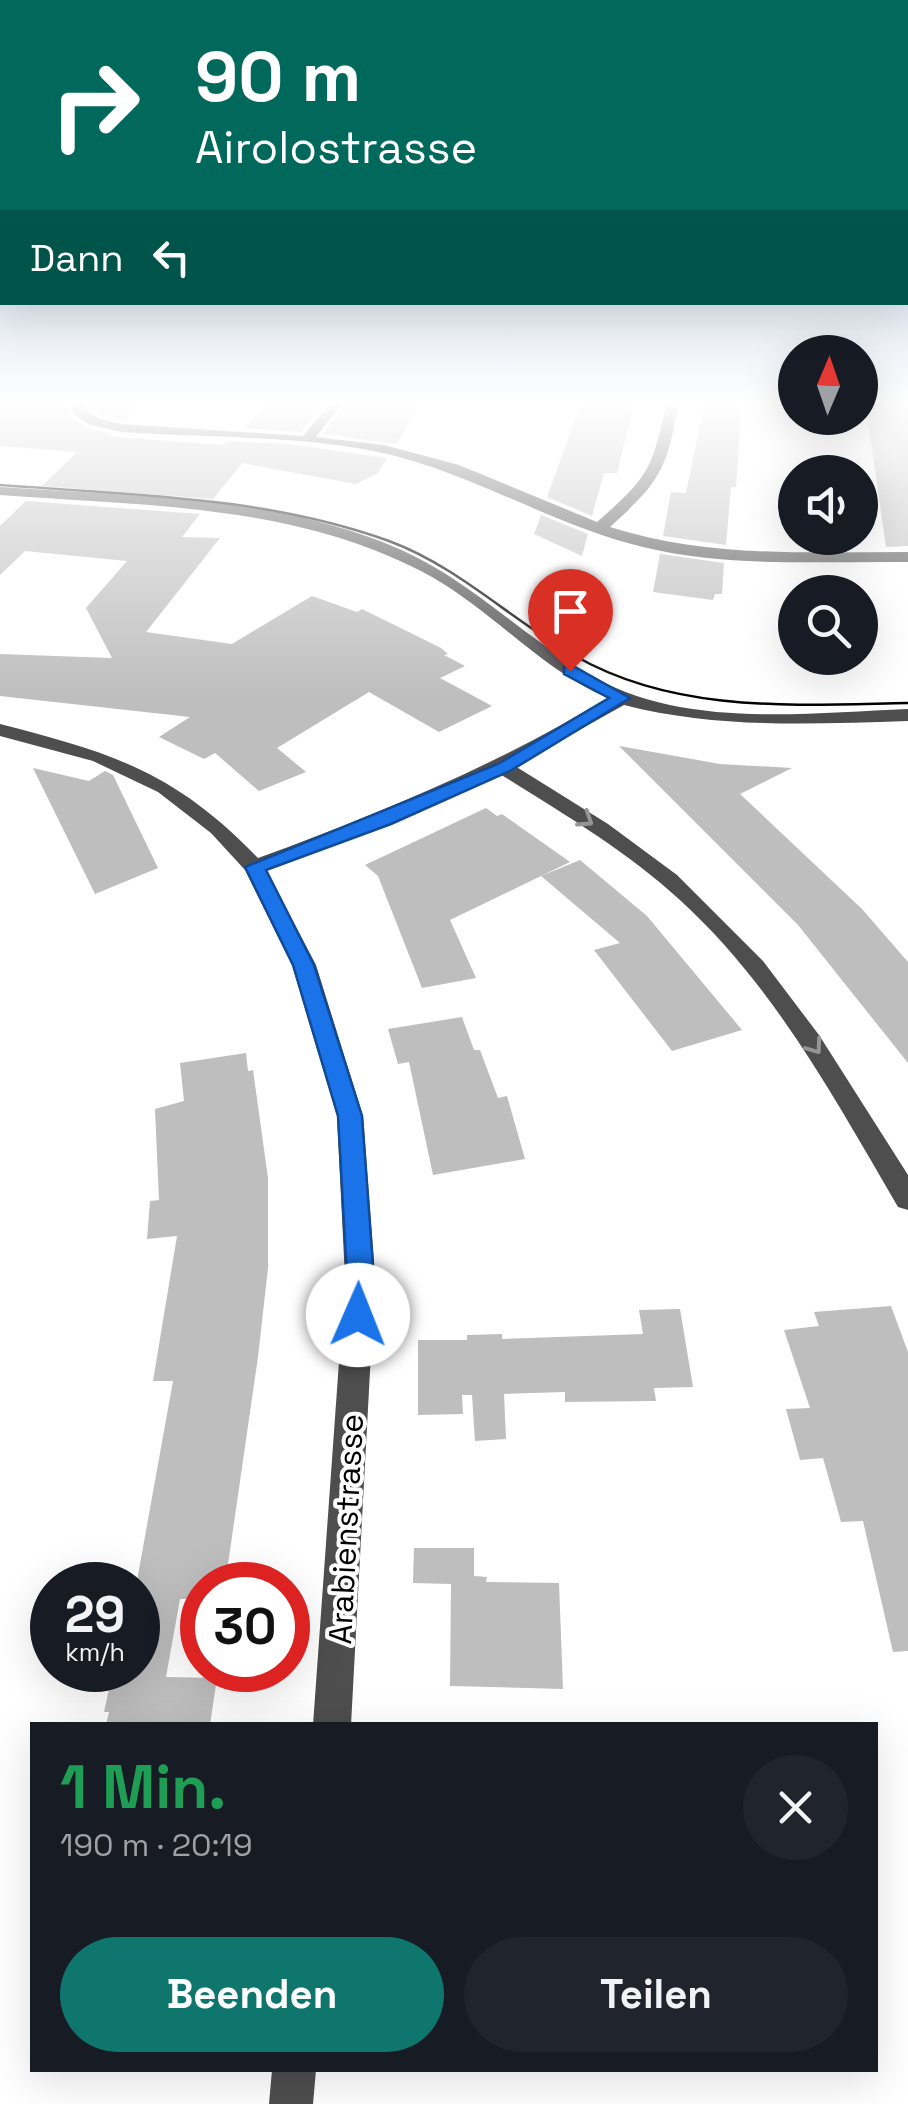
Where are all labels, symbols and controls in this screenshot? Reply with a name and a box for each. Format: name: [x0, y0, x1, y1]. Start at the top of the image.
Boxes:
text: 90 m: [195, 32, 361, 121]
icon: right: [30, 40, 160, 170]
text: Airolostrasse: [195, 119, 477, 176]
icon: left: [144, 230, 199, 285]
text: Dann: [30, 234, 124, 282]
north arrow: [778, 335, 878, 435]
map controls: [778, 335, 878, 675]
button: sound: [778, 455, 878, 555]
pin: [528, 569, 613, 672]
button: search: [778, 575, 878, 675]
icon: arrive: [543, 584, 598, 639]
one-way arrow: [575, 808, 593, 827]
one-way arrow: [803, 1036, 820, 1054]
position arrow: [306, 1263, 410, 1367]
street label: Arabienstrasse: [320, 1413, 372, 1645]
speed limit sign: 30: [180, 1562, 310, 1692]
text: 29: [65, 1583, 125, 1647]
text: km/h: [65, 1636, 125, 1668]
text: 1 Min.: [60, 1749, 226, 1826]
button: close: [743, 1755, 848, 1860]
text: 190 m · 20:19: [60, 1825, 253, 1865]
button: Beenden: [60, 1937, 444, 2052]
button: Teilen: [464, 1937, 848, 2052]

